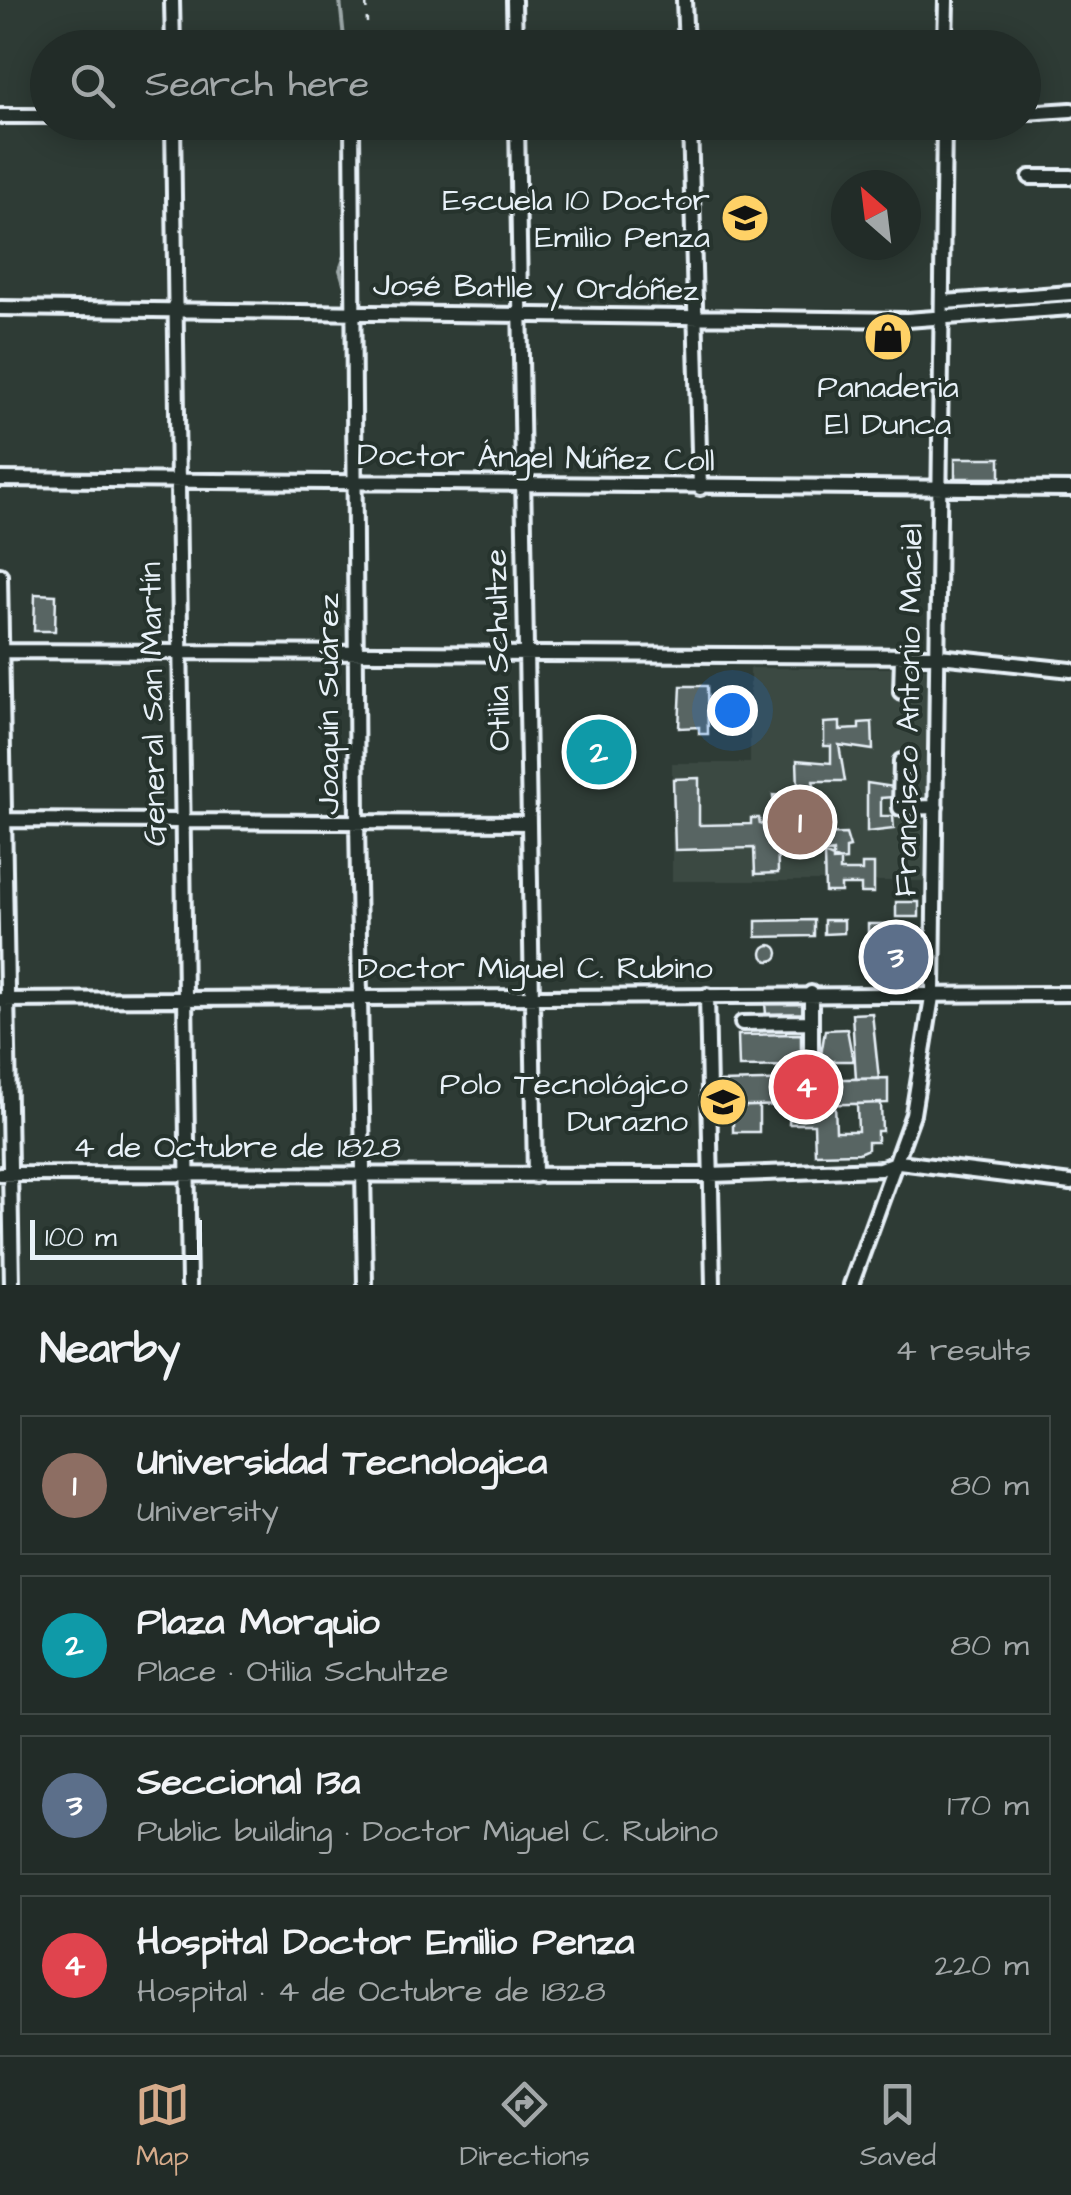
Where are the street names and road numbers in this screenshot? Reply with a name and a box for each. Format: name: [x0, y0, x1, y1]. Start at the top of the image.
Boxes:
street label: José Batlle y Ordóñez: [372, 263, 700, 313]
street label: Doctor Ángel Núñez Coll: [357, 432, 715, 484]
street label: Francisco Antonio Maciel: [883, 523, 935, 897]
street label: Otilia Schultze: [474, 549, 522, 751]
street label: General San Martín: [128, 561, 178, 847]
street label: Joaquín Suárez: [306, 593, 351, 815]
street label: Doctor Miguel C. Rubino: [357, 946, 713, 991]
street label: 4 de Octubre de 1828: [73, 1125, 401, 1170]

